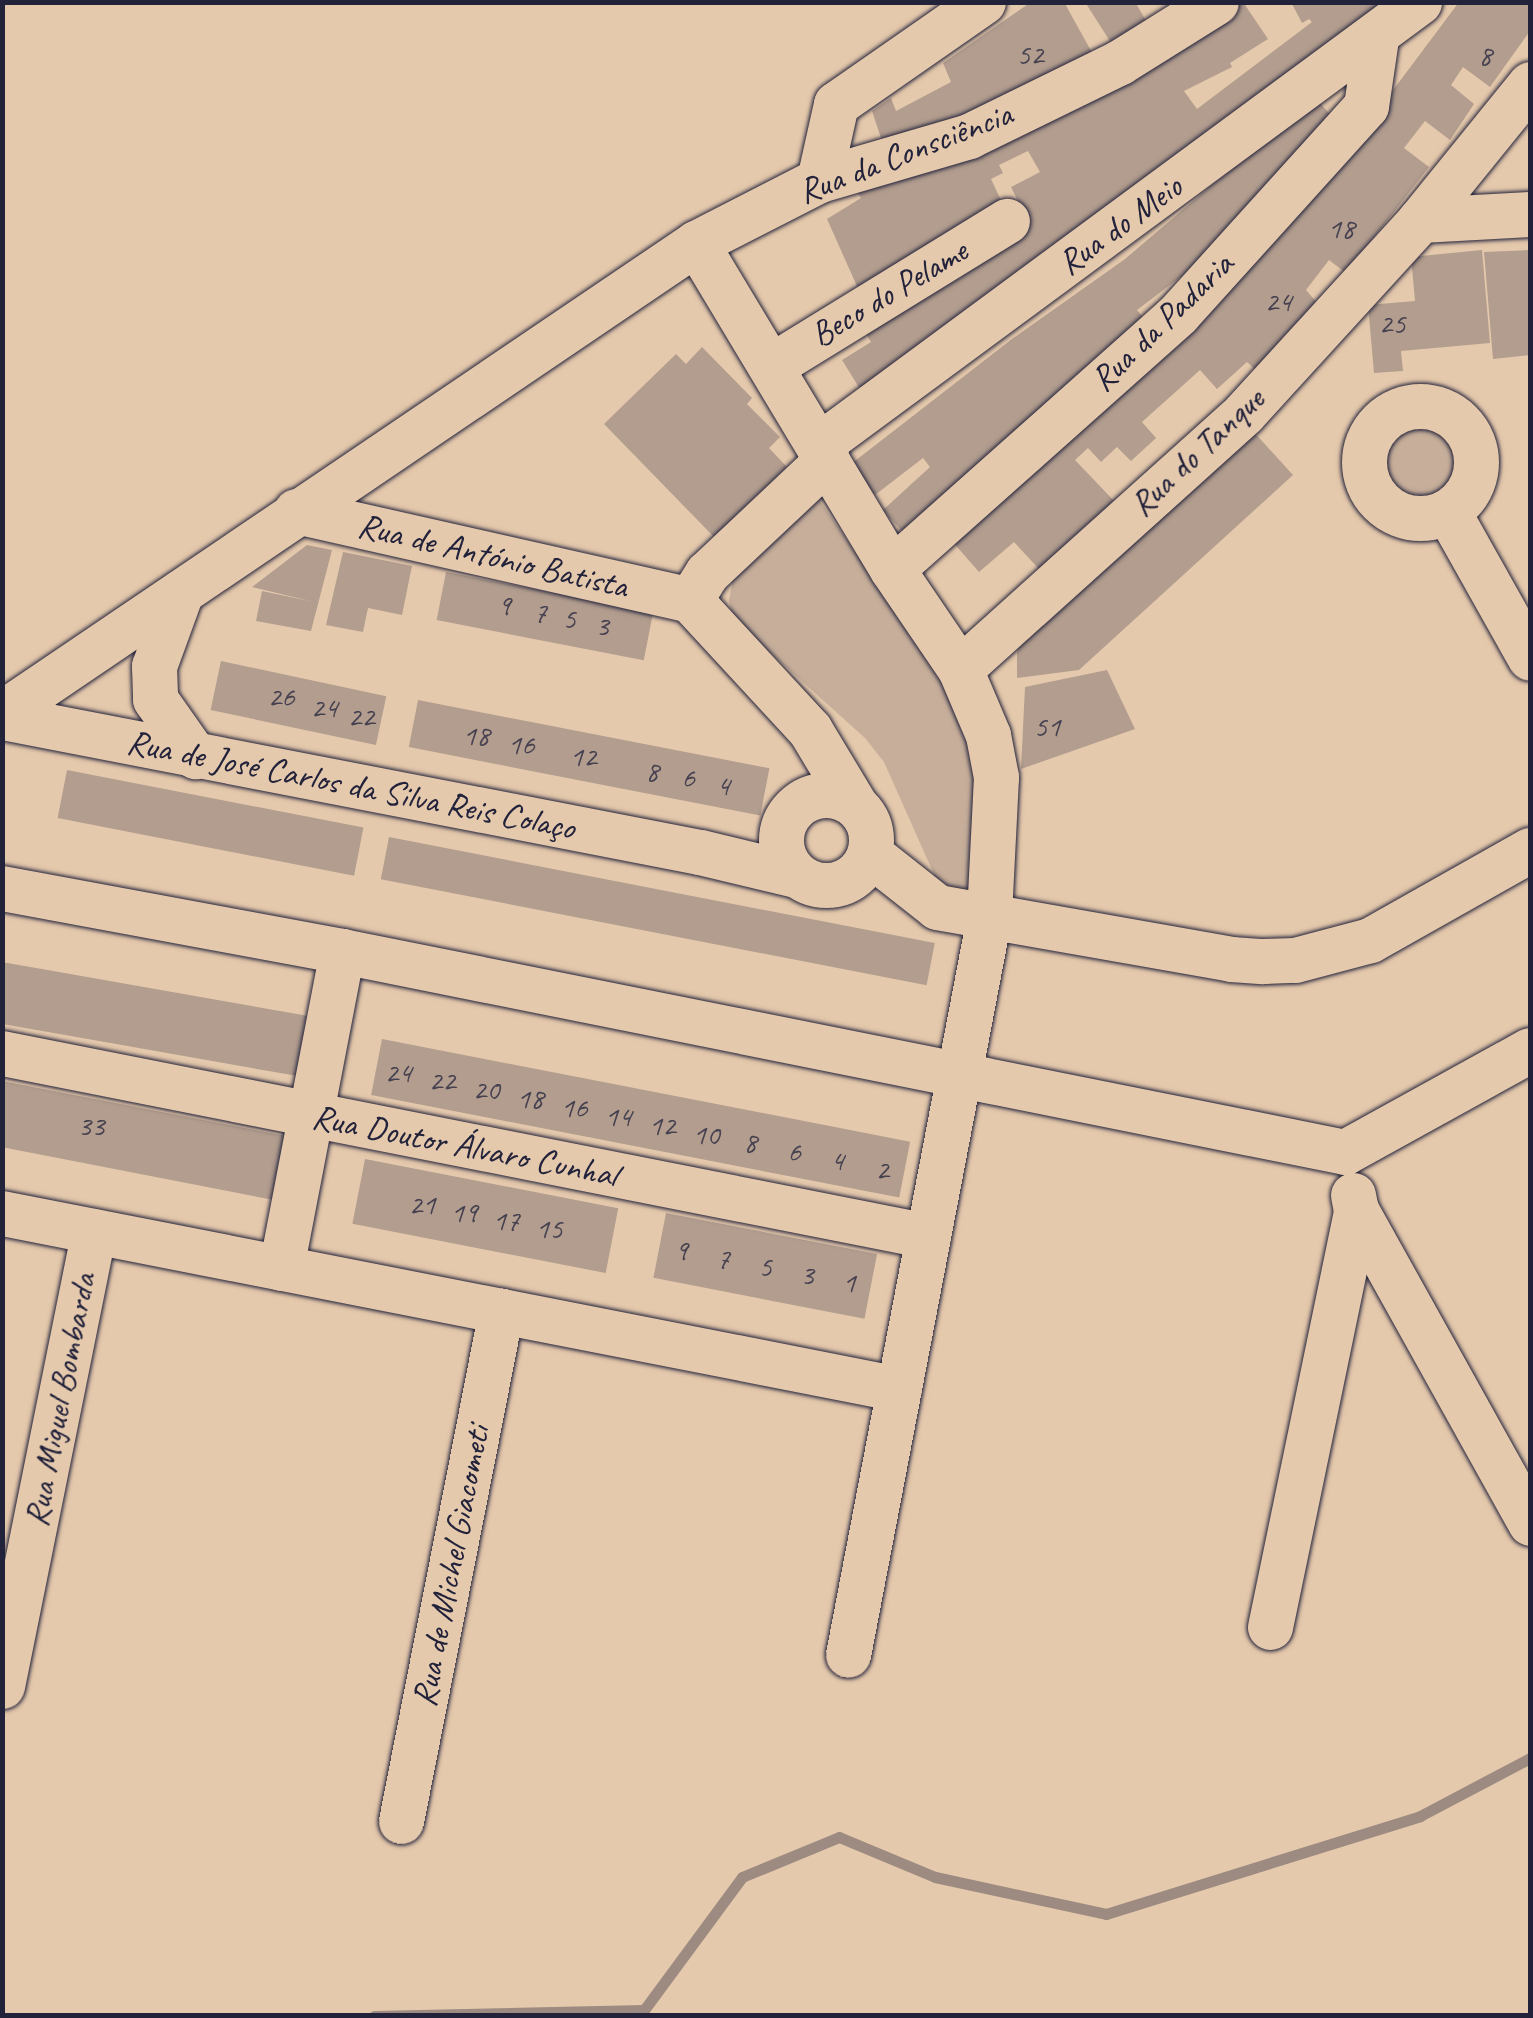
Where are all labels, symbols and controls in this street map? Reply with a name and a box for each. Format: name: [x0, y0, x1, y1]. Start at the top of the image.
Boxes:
house number: 52: [1017, 36, 1043, 72]
house number: 8: [1478, 37, 1492, 73]
street label: Rua da Consciência: [792, 93, 1018, 213]
street label: Rua do Meio: [1050, 166, 1190, 284]
house number: 18: [1328, 210, 1354, 246]
street label: Beco do Pelame: [802, 229, 976, 357]
street label: Rua da Padaria: [1082, 243, 1242, 401]
house number: 24: [1265, 283, 1291, 319]
house number: 25: [1379, 305, 1405, 341]
street label: Rua do Tanque: [1121, 379, 1273, 525]
street label: Rua de António Batista: [354, 504, 632, 608]
house number: 9: [497, 587, 511, 623]
house number: 7: [533, 594, 547, 630]
house number: 5: [562, 600, 576, 636]
house number: 3: [595, 607, 609, 643]
house number: 26: [268, 678, 294, 714]
house number: 24: [311, 689, 337, 725]
house number: 22: [348, 698, 374, 734]
house number: 51: [1034, 708, 1060, 744]
house number: 18: [463, 717, 489, 753]
street label: Rua de José Carlos da Silva Reis Colaço: [123, 721, 579, 849]
house number: 16: [508, 726, 534, 762]
house number: 12: [570, 738, 596, 774]
house number: 8: [645, 753, 659, 789]
house number: 6: [681, 759, 695, 795]
house number: 4: [716, 767, 730, 803]
house number: 24: [385, 1054, 411, 1090]
house number: 22: [429, 1062, 455, 1098]
house number: 20: [473, 1071, 499, 1107]
house number: 18: [517, 1080, 543, 1116]
house number: 16: [561, 1089, 587, 1125]
street label: Rua Doutor Álvaro Cunhal: [310, 1096, 620, 1196]
house number: 14: [605, 1098, 631, 1134]
house number: 33: [78, 1107, 104, 1143]
house number: 12: [649, 1107, 675, 1143]
house number: 10: [693, 1116, 719, 1152]
house number: 8: [743, 1124, 757, 1160]
house number: 6: [787, 1133, 801, 1169]
house number: 4: [830, 1142, 844, 1178]
house number: 2: [875, 1151, 889, 1187]
house number: 21: [409, 1186, 435, 1222]
house number: 19: [451, 1194, 477, 1230]
house number: 17: [493, 1202, 519, 1238]
house number: 15: [536, 1210, 562, 1246]
house number: 9: [674, 1232, 688, 1268]
house number: 7: [716, 1240, 730, 1276]
house number: 5: [758, 1248, 772, 1284]
house number: 3: [800, 1256, 814, 1292]
house number: 1: [842, 1264, 856, 1300]
street label: Rua Miguel Bombarda: [15, 1270, 105, 1530]
street label: Rua de Michel Giacometi: [403, 1421, 499, 1711]

